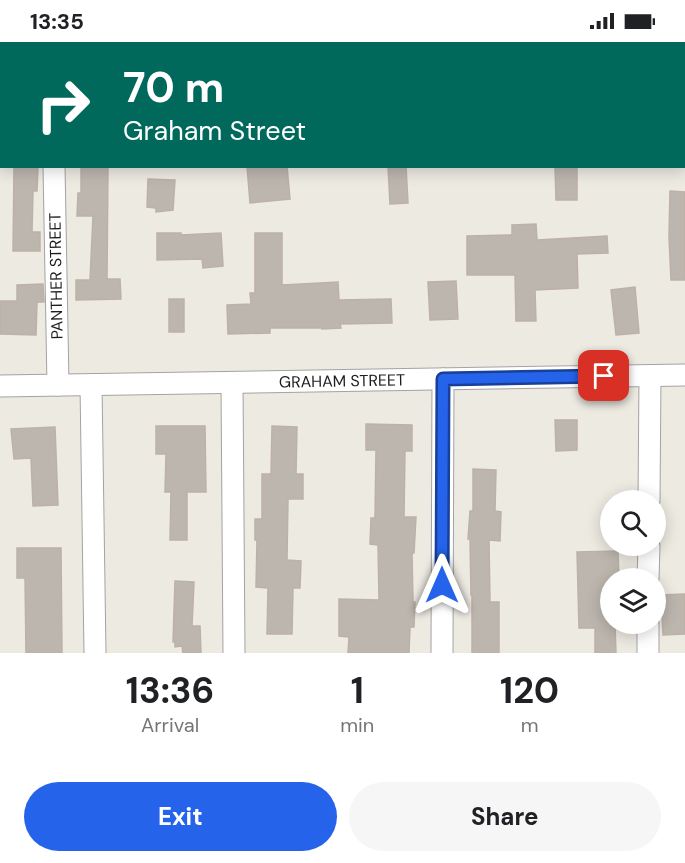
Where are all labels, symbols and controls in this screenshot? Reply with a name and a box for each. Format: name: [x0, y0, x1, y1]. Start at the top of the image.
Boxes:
text: 13:35: [30, 7, 84, 36]
text: 70 m: [123, 60, 224, 115]
icon: right: [24, 66, 102, 144]
text: Graham Street: [123, 113, 306, 148]
street label: PANTHER STREET: [44, 212, 68, 340]
pin: [578, 350, 629, 401]
icon: arrive: [587, 359, 620, 392]
street label: GRAHAM STREET: [279, 369, 405, 393]
map controls: [600, 490, 666, 634]
button: search: [600, 490, 666, 556]
position arrow: [410, 553, 474, 617]
button: layers: [600, 568, 666, 634]
text: 13:36: [126, 667, 214, 714]
text: 1: [351, 667, 364, 714]
text: 120: [500, 667, 559, 714]
text: Arrival: [141, 712, 199, 738]
text: min: [340, 712, 374, 738]
text: m: [521, 712, 539, 738]
button: Exit: [24, 782, 337, 851]
button: Share: [349, 782, 661, 851]

